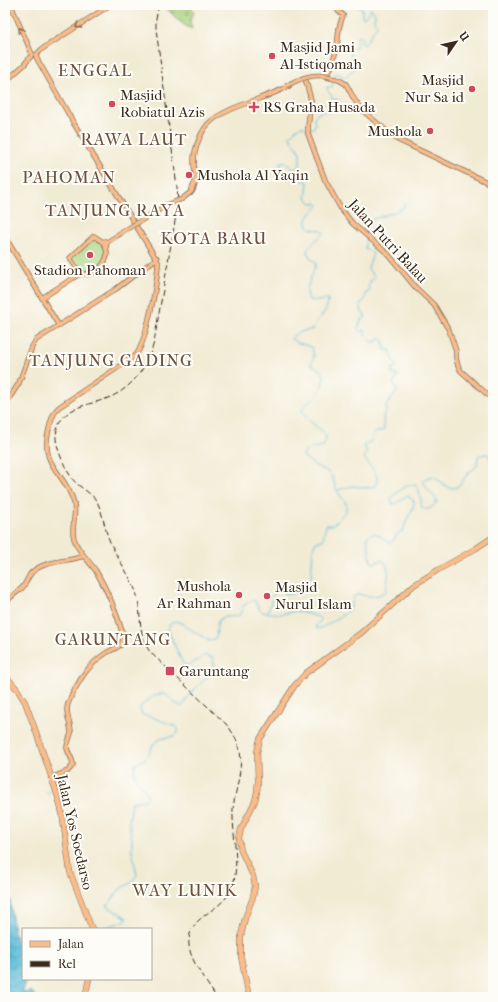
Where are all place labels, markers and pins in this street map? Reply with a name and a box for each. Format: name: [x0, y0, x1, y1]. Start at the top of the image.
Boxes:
place label: Masjid Jami Al-Istiqomah: [279, 38, 362, 73]
marker: Masjid Jami Al-Istiqomah: [267, 51, 277, 61]
place label: Masjid Nur Sa id: [404, 71, 465, 106]
marker: Masjid Nur Sa id: [467, 84, 477, 94]
place label: Masjid Robiatul Azis: [120, 86, 205, 121]
place label: RS Graha Husada: [263, 98, 376, 116]
marker: Masjid Robiatul Azis: [107, 99, 117, 109]
marker: RS Graha Husada: [248, 101, 260, 113]
place label: Mushola: [368, 122, 423, 140]
marker: Mushola: [425, 126, 435, 136]
place label: Mushola Al Yaqin: [197, 166, 309, 184]
marker: Mushola Al Yaqin: [184, 170, 194, 180]
marker: Stadion Pahoman: [85, 250, 95, 260]
place label: Stadion Pahoman: [34, 261, 146, 279]
place label: Mushola Ar Rahman: [156, 577, 232, 612]
place label: Masjid Nurul Islam: [275, 578, 352, 613]
marker: Mushola Ar Rahman: [234, 590, 244, 600]
marker: Masjid Nurul Islam: [262, 591, 272, 601]
place label: Garuntang: [179, 662, 250, 680]
marker: Garuntang: [164, 665, 176, 677]

